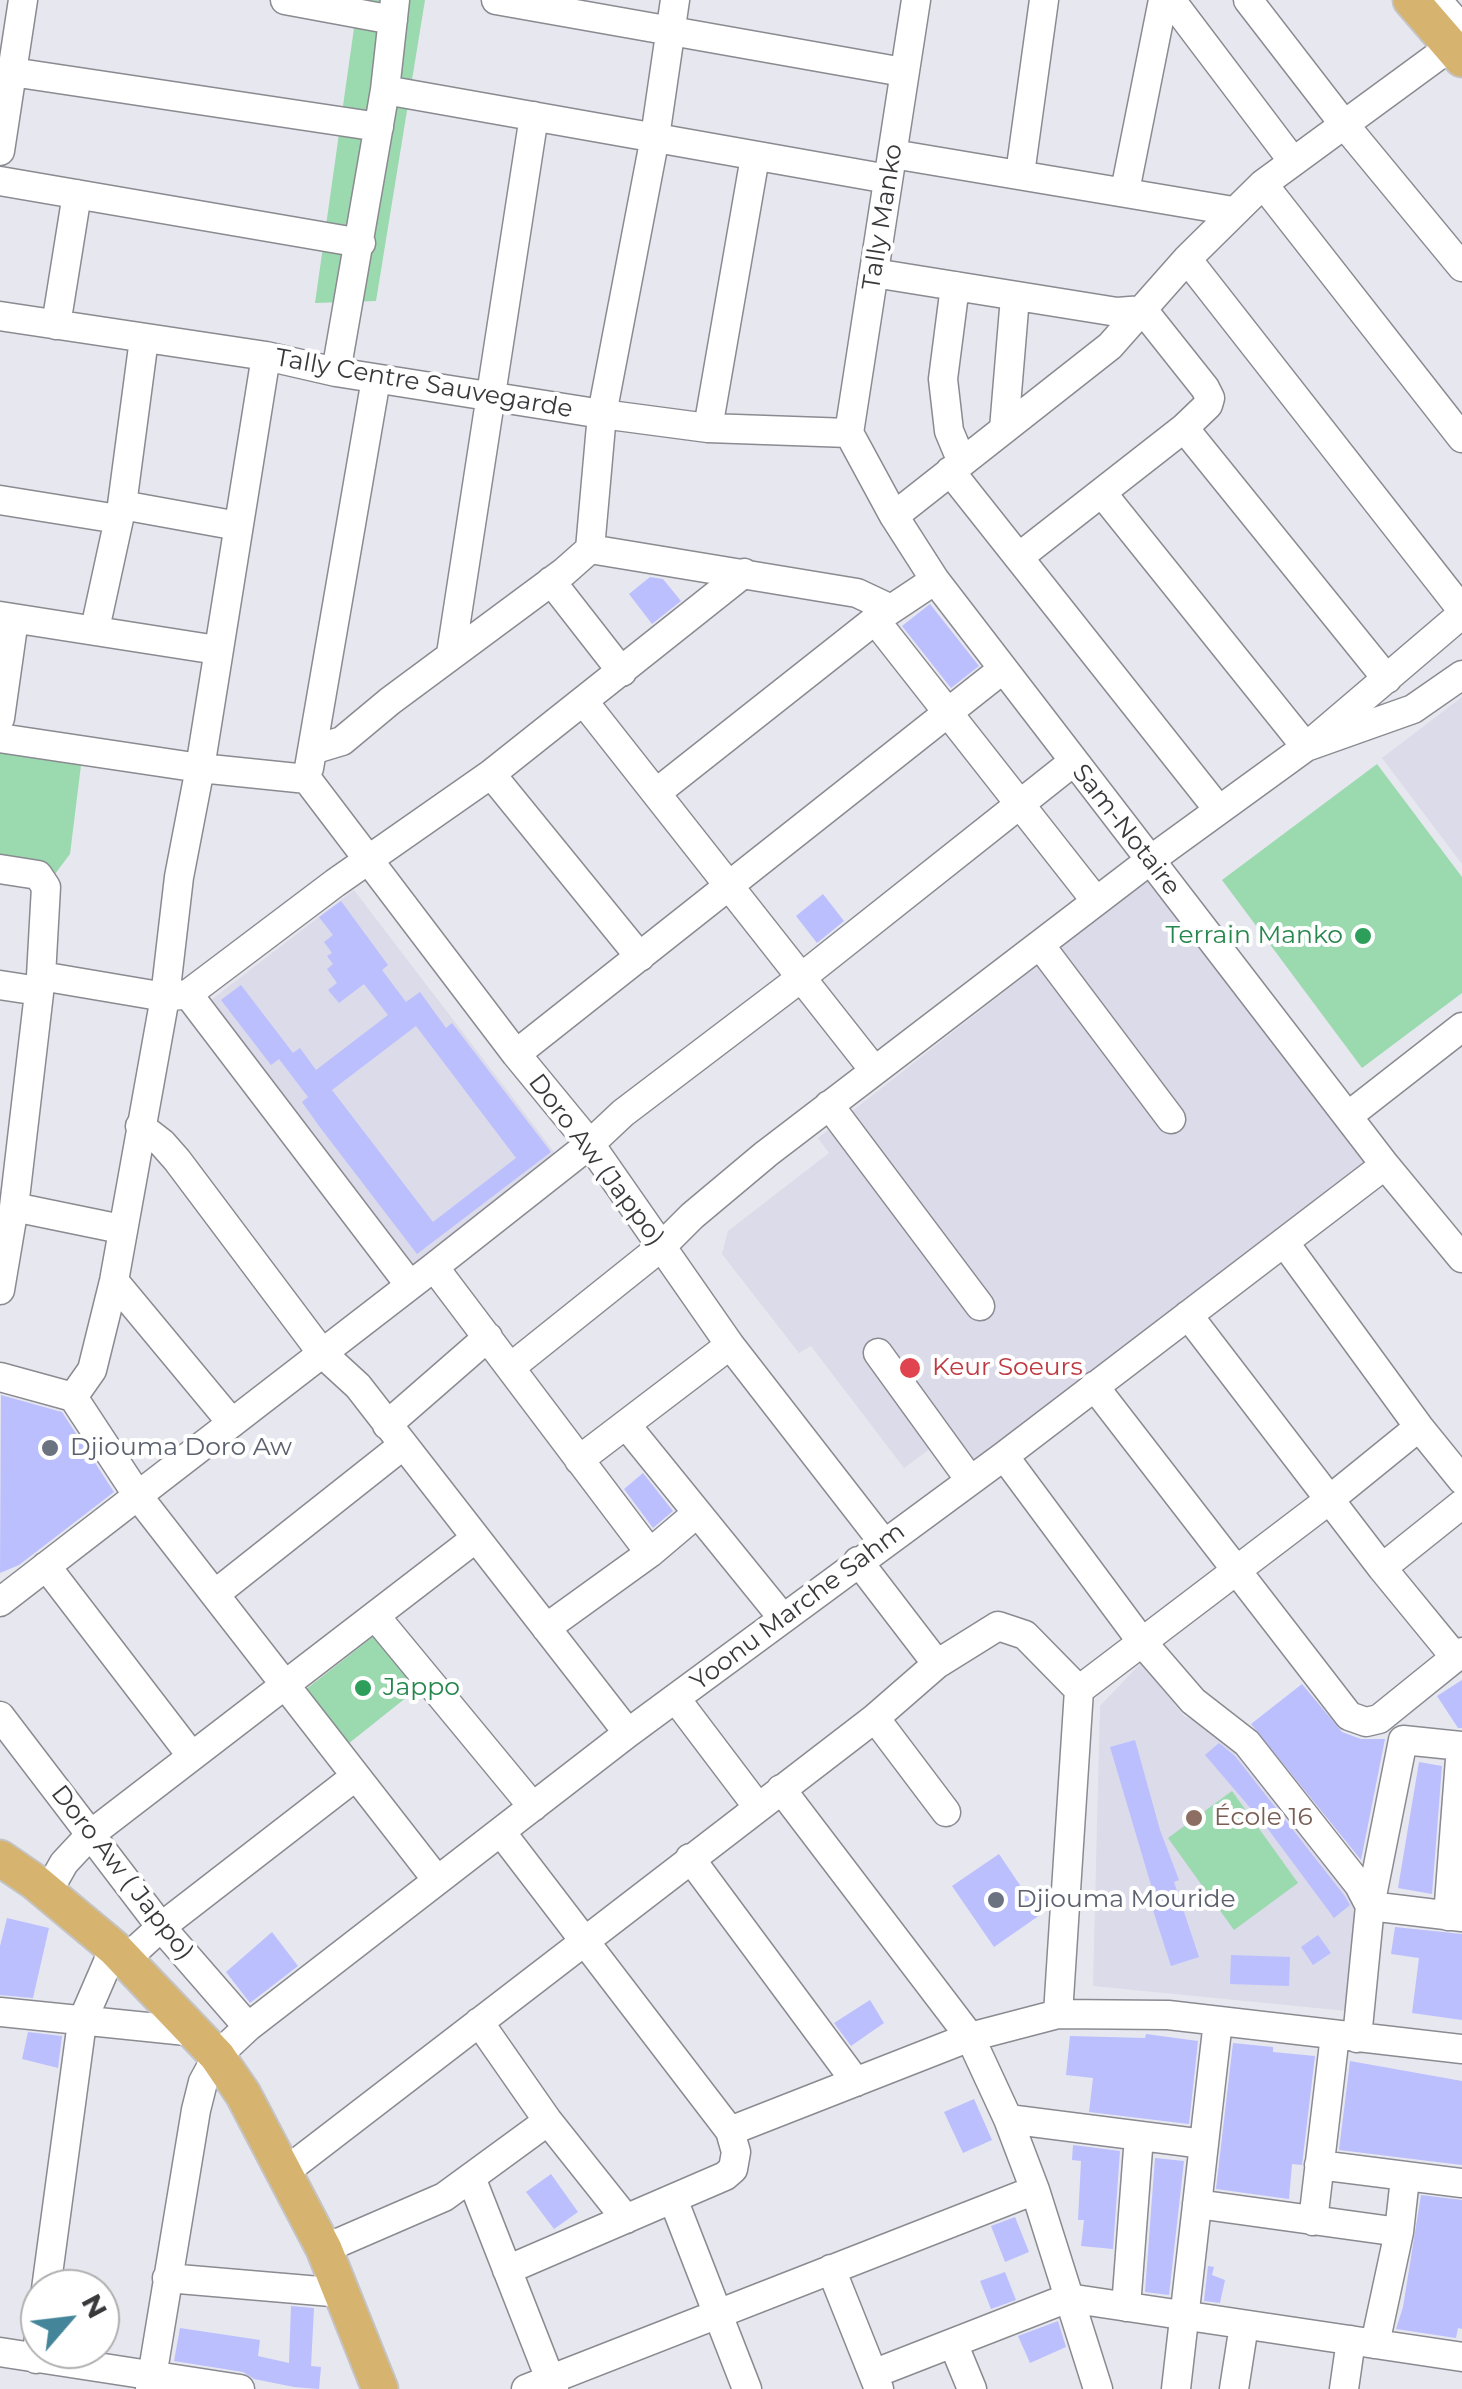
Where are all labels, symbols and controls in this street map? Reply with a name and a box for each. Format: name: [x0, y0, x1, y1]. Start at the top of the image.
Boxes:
street label: Tally Manko: [857, 142, 909, 292]
street label: Tally Centre Sauvegarde: [273, 343, 575, 425]
street label: Sam-Notaire: [1066, 758, 1186, 902]
place label: Terrain Manko: [1166, 921, 1343, 951]
marker: Terrain Manko: [1352, 925, 1374, 947]
street label: Doro Aw (Jappo): [522, 1068, 670, 1252]
place label: Keur Soeurs: [932, 1353, 1083, 1383]
marker: Keur Soeurs: [897, 1355, 923, 1381]
place label: Djiouma Doro Aw: [70, 1433, 292, 1463]
marker: Djiouma Doro Aw: [39, 1437, 61, 1459]
street label: Yoonu Marche Sahm: [685, 1517, 911, 1697]
place label: Jappo: [383, 1673, 460, 1703]
marker: Jappo: [352, 1677, 374, 1699]
street label: Doro Aw ( Jappo): [44, 1779, 200, 1967]
place label: École 16: [1214, 1803, 1313, 1833]
marker: École 16: [1183, 1807, 1205, 1829]
place label: Djiouma Mouride: [1016, 1885, 1235, 1915]
marker: Djiouma Mouride: [985, 1889, 1007, 1911]
north arrow: [20, 2269, 120, 2369]
text: N: [74, 2288, 115, 2324]

